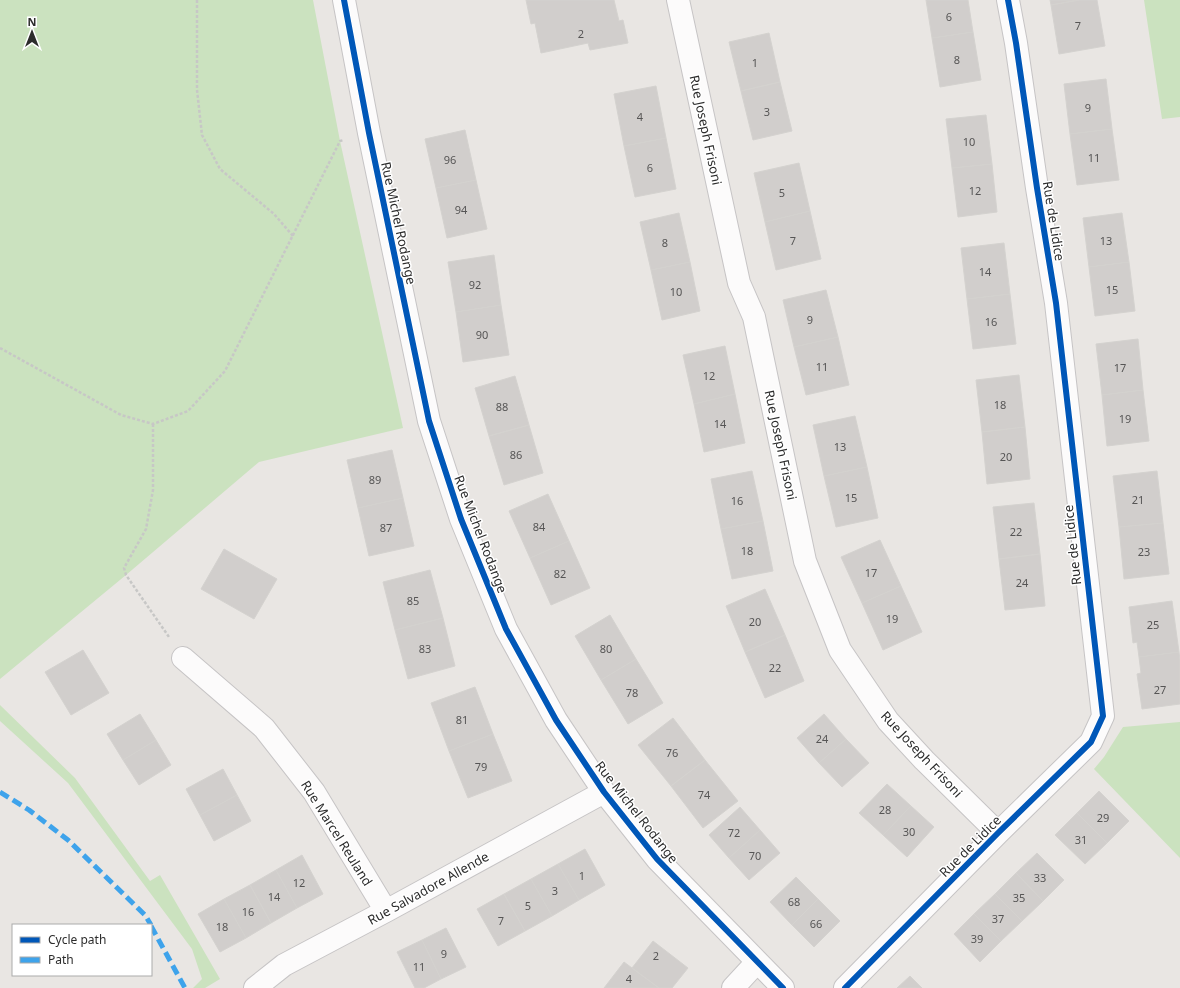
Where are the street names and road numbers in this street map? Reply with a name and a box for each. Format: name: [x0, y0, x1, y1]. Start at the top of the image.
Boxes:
street label: Rue Joseph Frisoni: [686, 73, 726, 187]
street label: Rue Michel Rodange: [377, 160, 421, 286]
street label: Rue de Lidice: [1039, 180, 1069, 262]
street label: Rue Joseph Frisoni: [761, 388, 801, 502]
street label: Rue Michel Rodange: [450, 472, 512, 596]
street label: Rue de Lidice: [1059, 504, 1085, 586]
street label: Rue Joseph Frisoni: [877, 707, 967, 801]
street label: Rue Michel Rodange: [591, 757, 683, 867]
street label: Rue Marcel Reuland: [297, 777, 377, 889]
street label: Rue de Lidice: [935, 811, 1005, 881]
street label: Rue Salvadore Allende: [364, 847, 492, 929]

